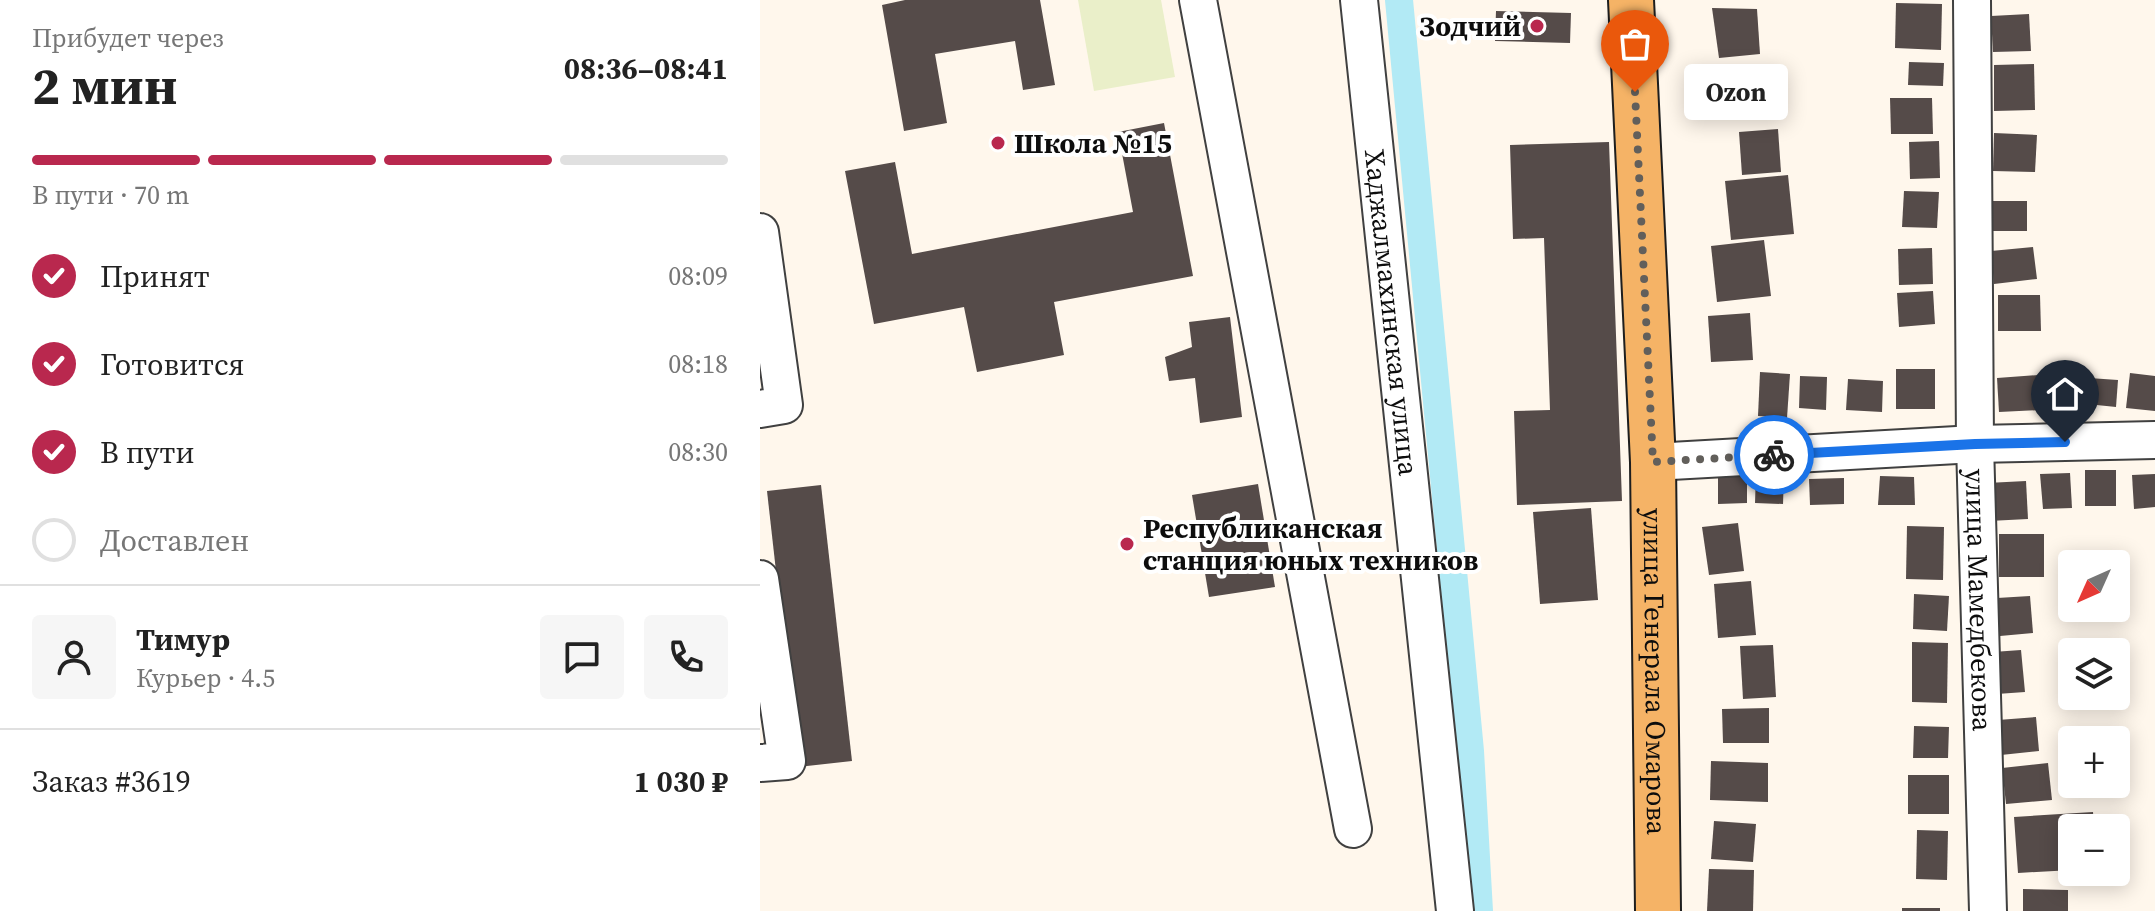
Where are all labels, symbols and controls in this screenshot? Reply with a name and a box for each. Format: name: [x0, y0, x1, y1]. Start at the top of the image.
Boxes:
place label: Зодчий: [1419, 7, 1521, 45]
pin: [1601, 10, 1669, 92]
marker: Зодчий: [1528, 17, 1546, 35]
text: Прибудет через: [32, 20, 224, 56]
icon: bag: [1613, 22, 1657, 66]
text: 08:36–08:41: [564, 48, 728, 89]
text: 2 мин: [32, 50, 177, 121]
callout: Ozon: [1683, 64, 1787, 120]
text: Ozon: [1705, 74, 1767, 110]
place label: Школа №15: [1014, 124, 1172, 162]
marker: Школа №15: [989, 134, 1007, 152]
street label: Хаджалмахинская улица: [1356, 147, 1428, 478]
text: В пути · 70 m: [32, 177, 189, 213]
icon: check: [32, 254, 76, 298]
text: Принят: [100, 256, 210, 297]
text: 08:09: [668, 258, 728, 294]
icon: check: [32, 342, 76, 386]
text: Готовится: [100, 344, 244, 385]
text: 08:18: [668, 346, 728, 382]
pin: [2031, 360, 2099, 442]
icon: home: [2043, 372, 2087, 416]
courier: [1734, 415, 1814, 495]
icon: check: [32, 430, 76, 474]
text: В пути: [100, 432, 195, 473]
icon: bike: [1752, 433, 1796, 477]
text: 08:30: [668, 434, 728, 470]
street label: улица Мамедбекова: [1957, 468, 2002, 732]
street label: улица Генерала Омарова: [1635, 508, 1676, 836]
place label: Республиканская станция юных техников: [1143, 509, 1478, 579]
text: Доставлен: [100, 520, 249, 561]
marker: Республиканская станция юных техников: [1118, 535, 1136, 553]
north arrow: [2058, 550, 2130, 622]
map controls: [2058, 550, 2130, 886]
button: person: [32, 615, 116, 699]
button: chat: [540, 615, 624, 699]
button: phone: [644, 615, 728, 699]
text: Тимур: [136, 619, 230, 660]
button: layers: [2058, 638, 2130, 710]
text: Курьер · 4.5: [136, 660, 275, 696]
button: +: [2058, 726, 2130, 798]
text: Заказ #3619: [32, 761, 191, 802]
text: 1 030 ₽: [634, 761, 728, 802]
button: −: [2058, 814, 2130, 886]

